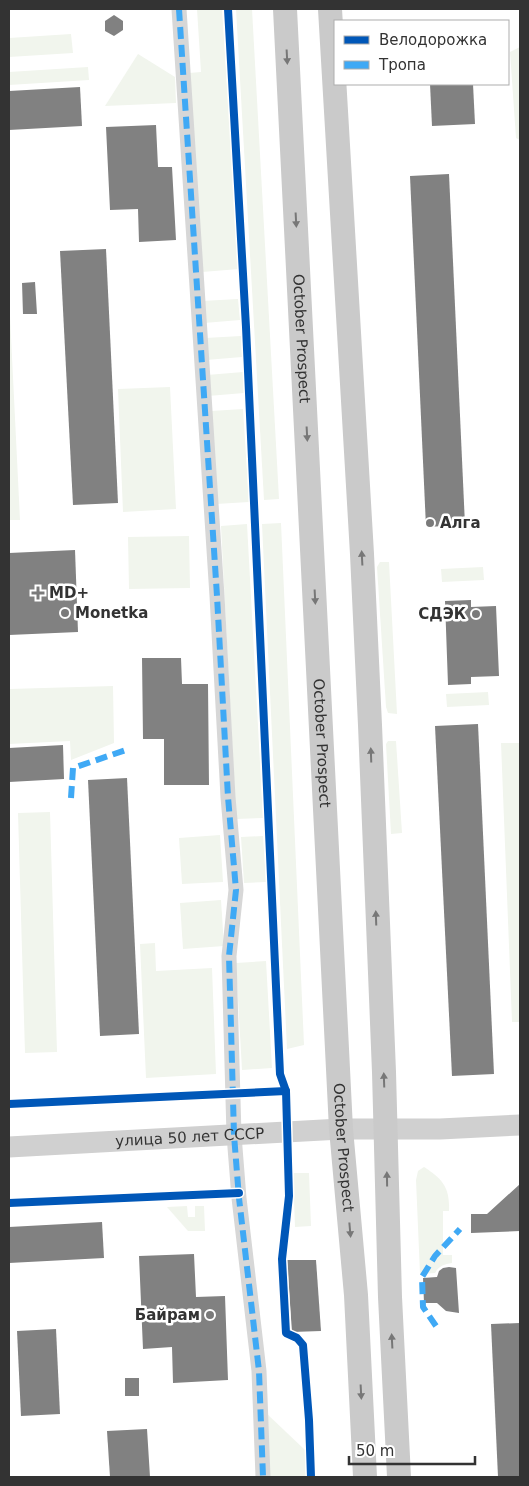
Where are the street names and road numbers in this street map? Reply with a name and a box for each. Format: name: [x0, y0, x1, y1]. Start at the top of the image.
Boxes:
street label: October Prospect: [289, 274, 314, 404]
street label: October Prospect: [309, 678, 334, 808]
street label: October Prospect: [330, 1082, 357, 1213]
street label: улица 50 лет СССР: [115, 1124, 265, 1150]

